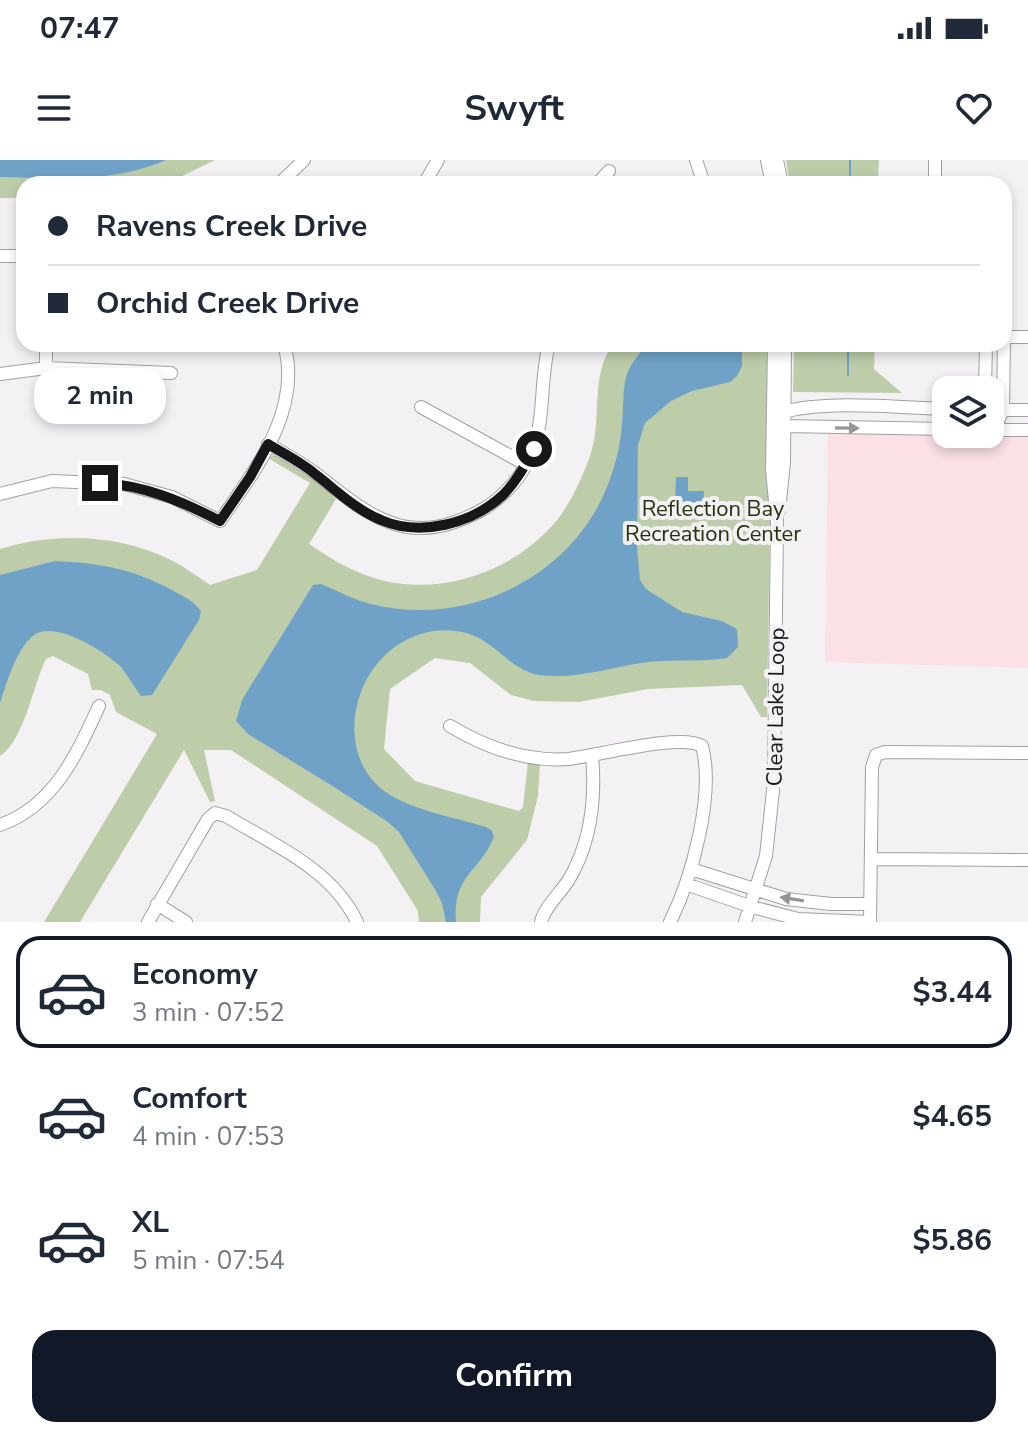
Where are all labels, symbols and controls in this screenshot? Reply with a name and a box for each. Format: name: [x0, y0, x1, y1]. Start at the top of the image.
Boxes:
text: 07:47: [40, 8, 119, 49]
text: Swyft: [464, 84, 564, 133]
icon: menu: [32, 86, 76, 130]
icon: heart: [952, 86, 996, 130]
text: Ravens Creek Drive: [96, 206, 367, 247]
text: Orchid Creek Drive: [96, 283, 359, 324]
callout: 2 min: [34, 367, 166, 423]
map controls: [932, 376, 1004, 448]
button: layers: [932, 376, 1004, 448]
text: 2 min: [66, 378, 134, 413]
one-way arrow: [835, 422, 860, 434]
route start: [516, 431, 552, 467]
route end: [82, 465, 118, 501]
park label: Reflection Bay Recreation Center: [625, 494, 801, 549]
street label: Clear Lake Loop: [760, 627, 792, 787]
one-way arrow: [779, 892, 804, 905]
text: Economy: [132, 954, 258, 995]
icon: car: [36, 956, 108, 1028]
text: $3.44: [913, 972, 992, 1013]
text: 3 min · 07:52: [132, 995, 285, 1030]
text: Comfort: [132, 1078, 247, 1119]
icon: car: [36, 1080, 108, 1152]
text: $4.65: [913, 1096, 992, 1137]
text: 4 min · 07:53: [132, 1119, 285, 1154]
text: XL: [132, 1202, 169, 1243]
icon: car: [36, 1204, 108, 1276]
text: $5.86: [913, 1220, 992, 1261]
text: 5 min · 07:54: [132, 1243, 285, 1278]
button: Confirm: [32, 1330, 996, 1422]

